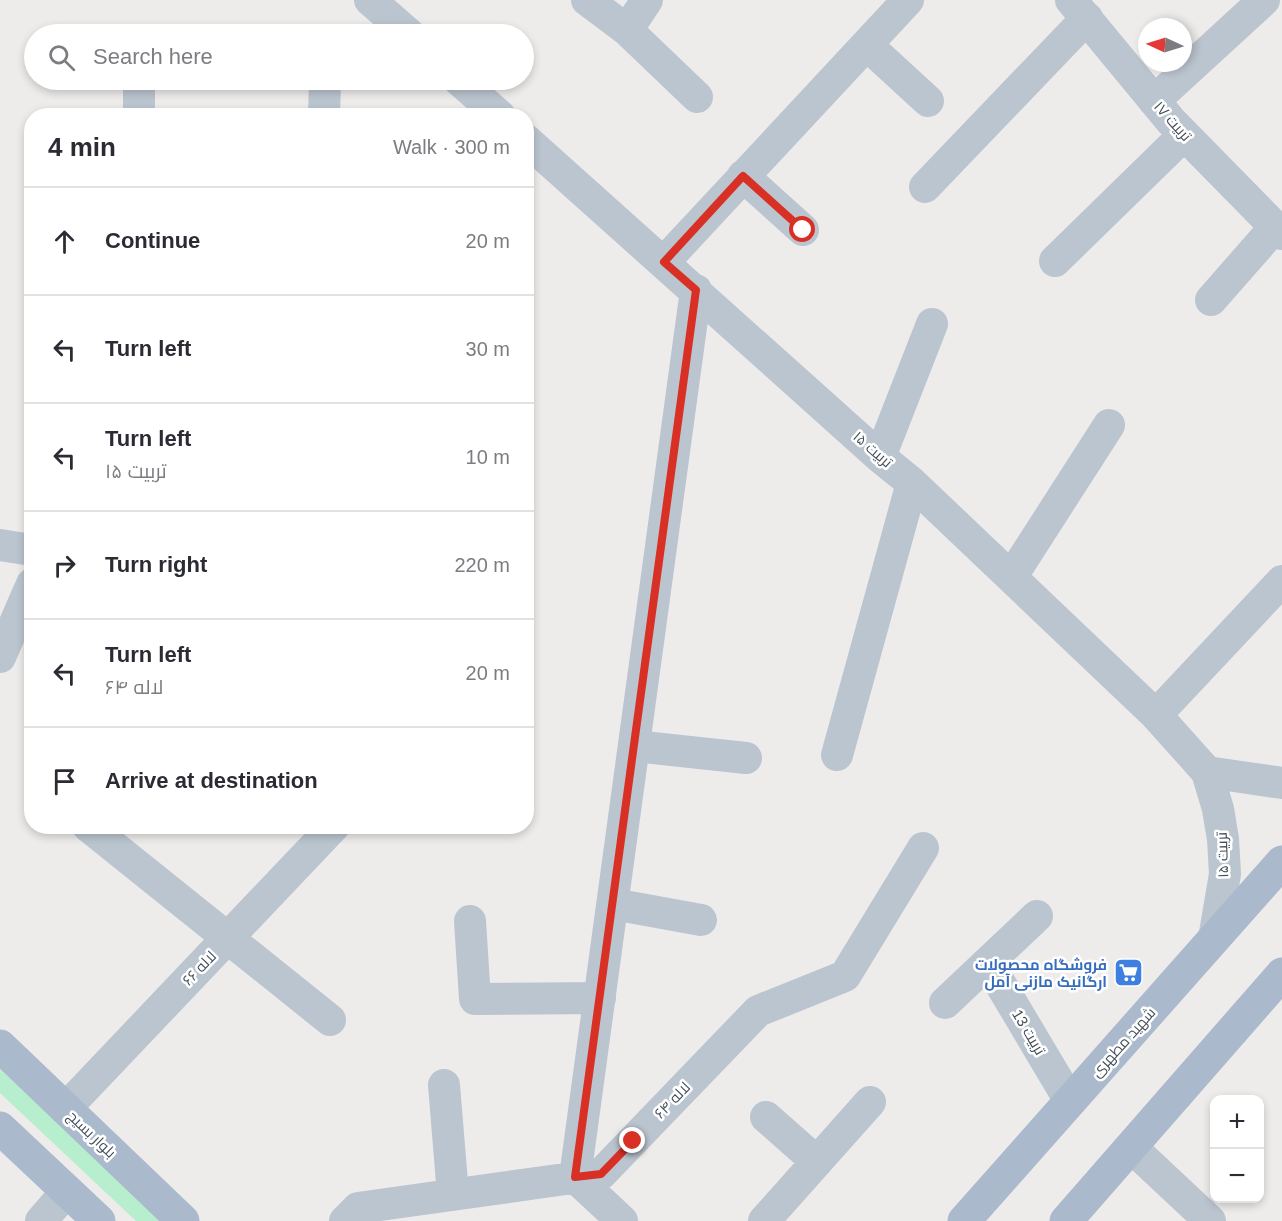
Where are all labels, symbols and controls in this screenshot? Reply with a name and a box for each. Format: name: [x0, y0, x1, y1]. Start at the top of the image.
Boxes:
north arrow: [1138, 18, 1192, 72]
search box: [24, 24, 534, 90]
icon: search: [45, 41, 78, 74]
text: Search here: [93, 44, 213, 69]
street label: تربیت ۱۷: [1150, 98, 1195, 145]
text: 4 min: [48, 132, 116, 162]
text: Walk · 300 m: [393, 136, 510, 158]
route start: [789, 216, 815, 242]
icon: ahead: [48, 225, 81, 258]
text: Continue: [105, 228, 200, 253]
text: 20 m: [466, 230, 510, 252]
icon: left: [48, 333, 81, 366]
text: Turn left: [105, 336, 191, 361]
text: 30 m: [466, 338, 510, 360]
text: Turn left: [105, 426, 191, 451]
street label: تربیت ۱۵: [849, 427, 896, 471]
icon: left: [48, 441, 81, 474]
text: 10 m: [466, 446, 510, 468]
text: تربیت ۱۵: [105, 460, 167, 482]
icon: right: [48, 549, 81, 582]
text: Turn right: [105, 552, 207, 577]
text: 220 m: [454, 554, 510, 576]
text: Turn left: [105, 642, 191, 667]
icon: left: [48, 657, 81, 690]
text: 20 m: [466, 662, 510, 684]
text: لاله ۶۴: [105, 676, 163, 698]
icon: arrive: [48, 765, 81, 798]
text: Arrive at destination: [105, 768, 318, 793]
street label: تربیت ۱۵: [1213, 832, 1232, 878]
street label: لاله ۶۶: [179, 947, 219, 989]
place label: فروشگاه محصولات ارگانیک مازنی آمل: [975, 956, 1107, 991]
supermarket icon: فروشگاه محصولات ارگانیک مازنی آمل: [1112, 957, 1144, 989]
street label: شهید مطهری: [1087, 1004, 1160, 1082]
street label: تربیت 13: [1008, 1006, 1049, 1058]
street label: لاله ۶۴: [651, 1078, 693, 1122]
map controls: [1210, 1095, 1264, 1203]
button: +: [1210, 1095, 1264, 1149]
street label: بلوار بسیج: [62, 1107, 120, 1163]
route end: [619, 1127, 645, 1153]
button: −: [1210, 1149, 1264, 1203]

